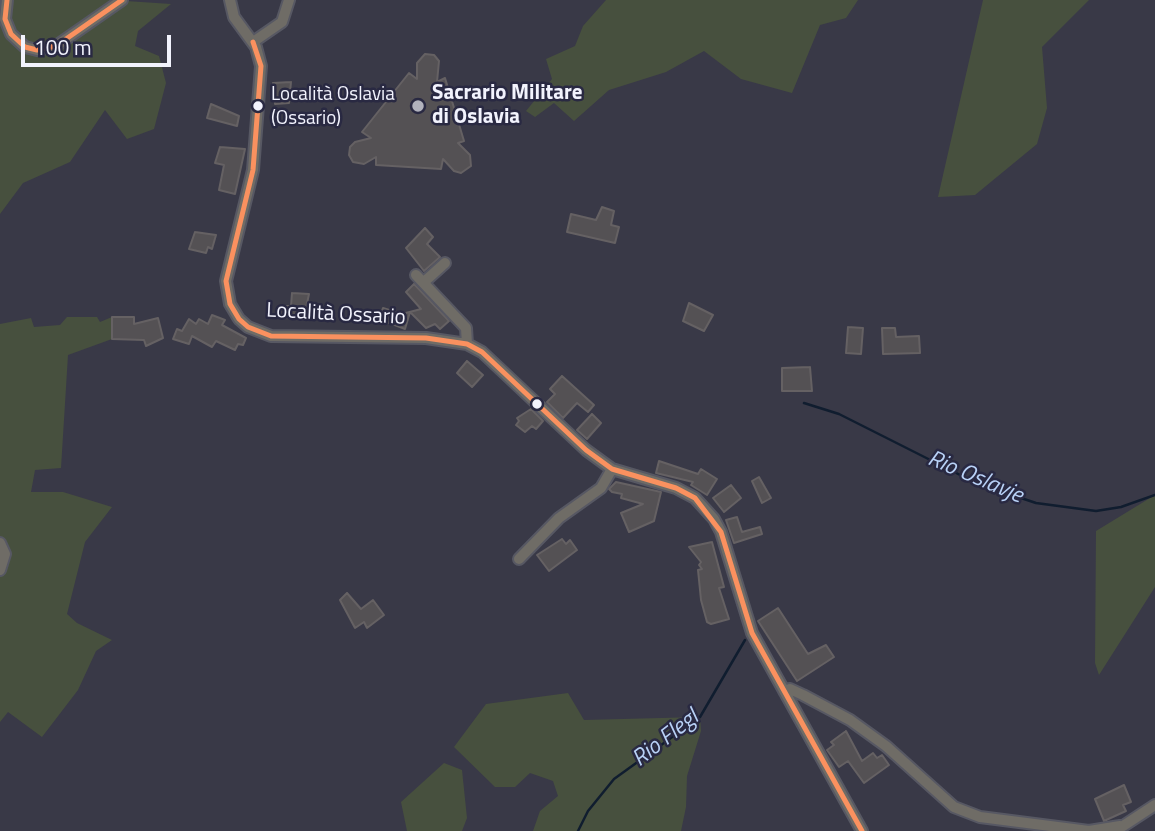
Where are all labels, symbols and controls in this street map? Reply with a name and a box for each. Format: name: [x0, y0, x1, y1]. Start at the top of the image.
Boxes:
scale bar: [24, 21, 175, 65]
text: 100 m: [34, 31, 91, 63]
place label: Sacrario Militare di Oslavia: [432, 81, 583, 131]
place label: Località Oslavia (Ossario): [271, 84, 395, 128]
marker: Sacrario Militare di Oslavia: [410, 98, 426, 114]
marker: Località Oslavia (Ossario): [251, 99, 265, 113]
street label: Località Ossario: [266, 299, 406, 331]
unlabelled marker: [530, 397, 544, 411]
water label: Rio Oslavje: [923, 446, 1027, 510]
water label: Rio Flegl: [627, 705, 705, 773]

